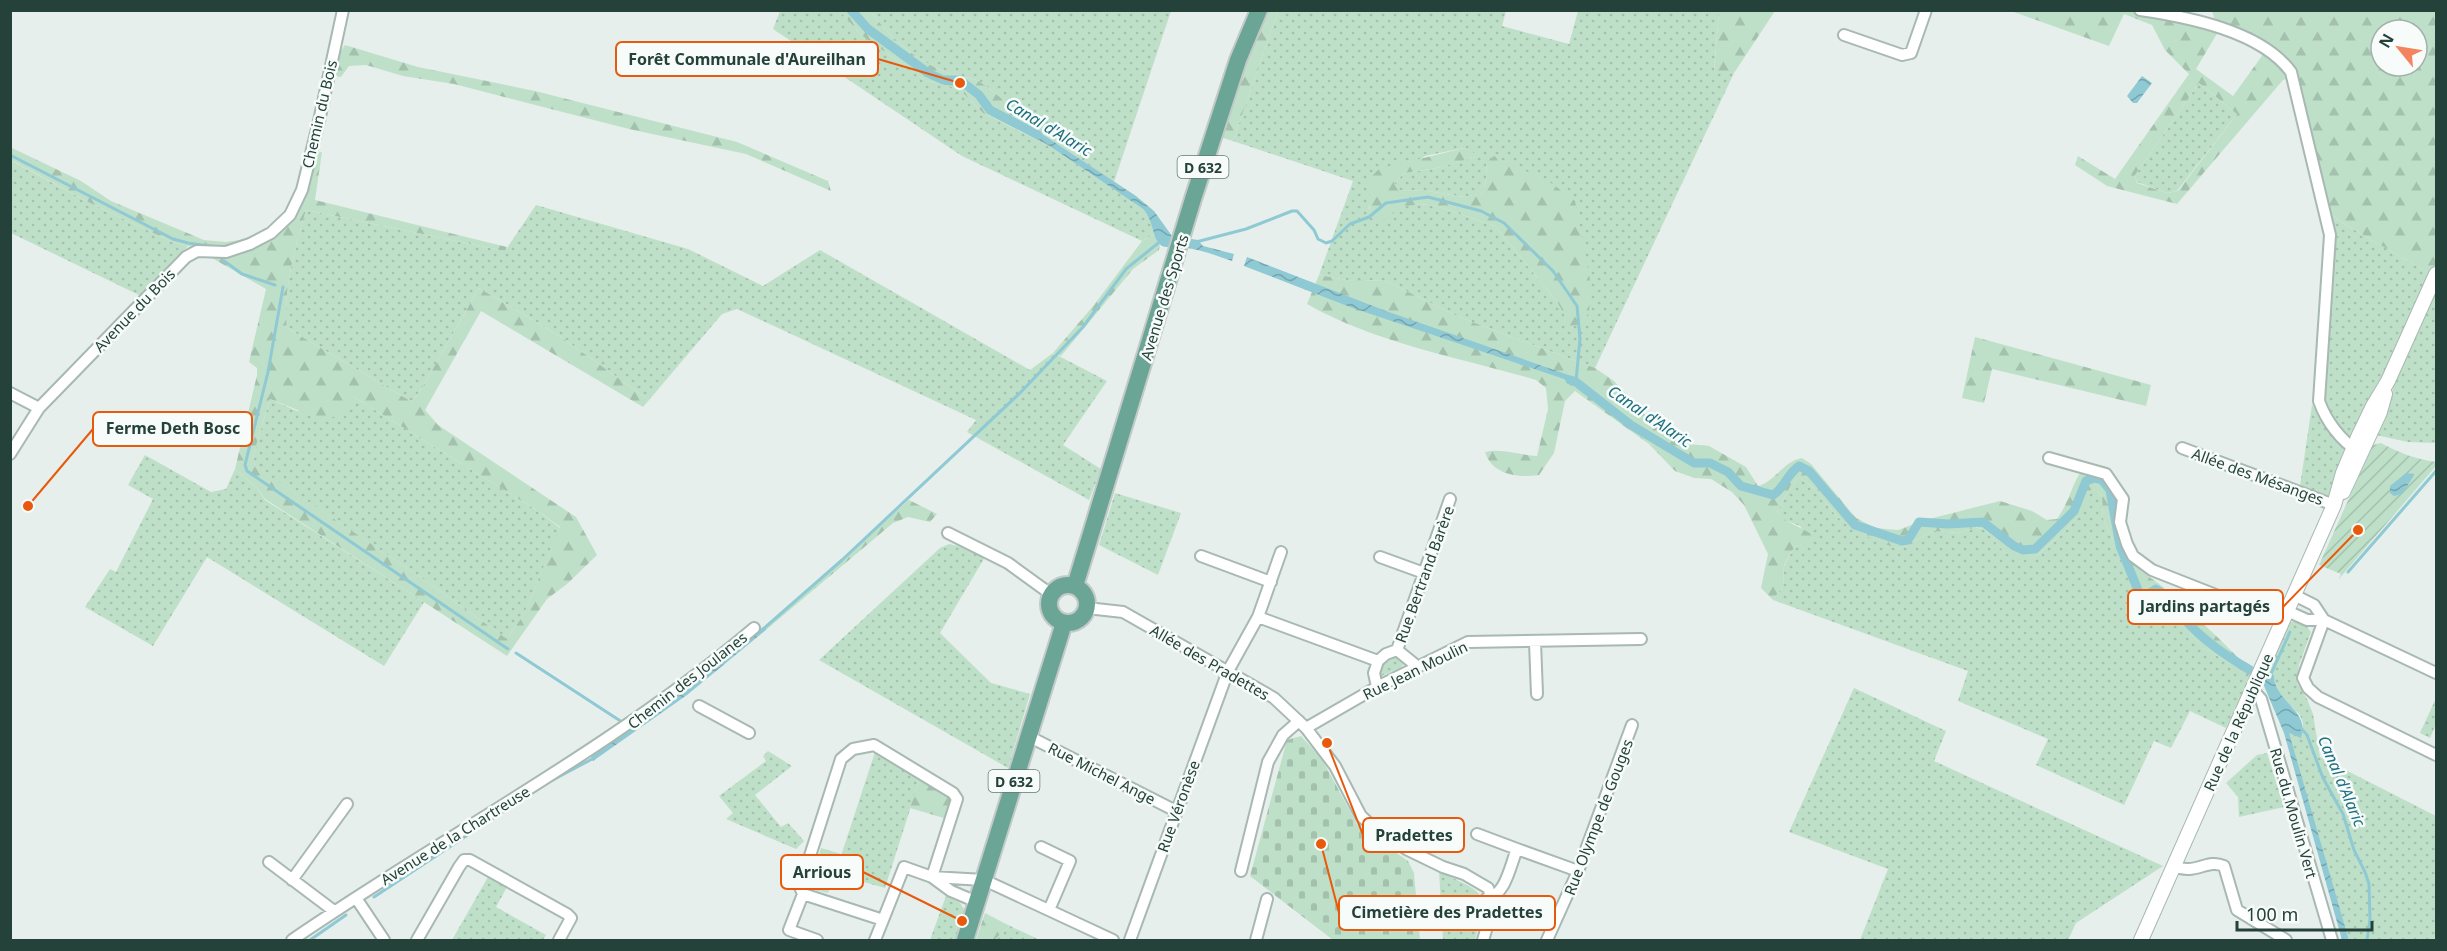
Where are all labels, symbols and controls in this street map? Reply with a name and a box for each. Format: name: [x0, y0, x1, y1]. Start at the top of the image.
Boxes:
north arrow: [2369, 18, 2429, 78]
text: N: [2373, 29, 2399, 52]
callout: Forêt Communale d'Aureilhan: [616, 42, 878, 76]
text: Forêt Communale d'Aureilhan: [628, 48, 866, 70]
street label: Chemin du Bois: [297, 58, 341, 170]
water label: Canal d'Alaric: [1002, 93, 1097, 162]
road number: D 632: [1178, 156, 1228, 178]
street label: Avenue des Sports: [1135, 232, 1193, 362]
street label: Avenue du Bois: [89, 264, 179, 356]
water label: Canal d'Alaric: [1604, 380, 1697, 453]
callout: Ferme Deth Bosc: [93, 412, 252, 446]
text: Ferme Deth Bosc: [106, 417, 240, 439]
street label: Allée des Mésanges: [2189, 443, 2327, 509]
street label: Rue Bertrand Barère: [1390, 503, 1458, 645]
callout: Jardins partagés: [2128, 590, 2283, 624]
text: Jardins partagés: [2138, 595, 2270, 617]
street label: Allée des Pradettes: [1147, 620, 1273, 704]
street label: Chemin des Joulanes: [623, 627, 751, 733]
street label: Rue Jean Moulin: [1359, 636, 1471, 704]
street label: Rue de la République: [2199, 650, 2277, 794]
water label: Canal d'Alaric: [2313, 732, 2371, 831]
street label: Rue Olympe de Gouges: [1559, 736, 1637, 898]
street label: Rue Michel Ange: [1045, 737, 1159, 809]
street label: Rue du Moulin Vert: [2266, 745, 2322, 881]
street label: Rue Véronèse: [1152, 757, 1204, 855]
road number: D 632: [988, 770, 1040, 792]
street label: Avenue de la Chartreuse: [377, 781, 533, 889]
callout: Pradettes: [1363, 818, 1464, 852]
text: Pradettes: [1375, 824, 1453, 846]
callout: Arrious: [781, 855, 863, 889]
text: Arrious: [793, 861, 851, 883]
scale bar: [2237, 894, 2372, 932]
callout: Cimetière des Pradettes: [1339, 896, 1555, 930]
text: Cimetière des Pradettes: [1351, 901, 1543, 923]
text: 100 m: [2246, 902, 2298, 926]

